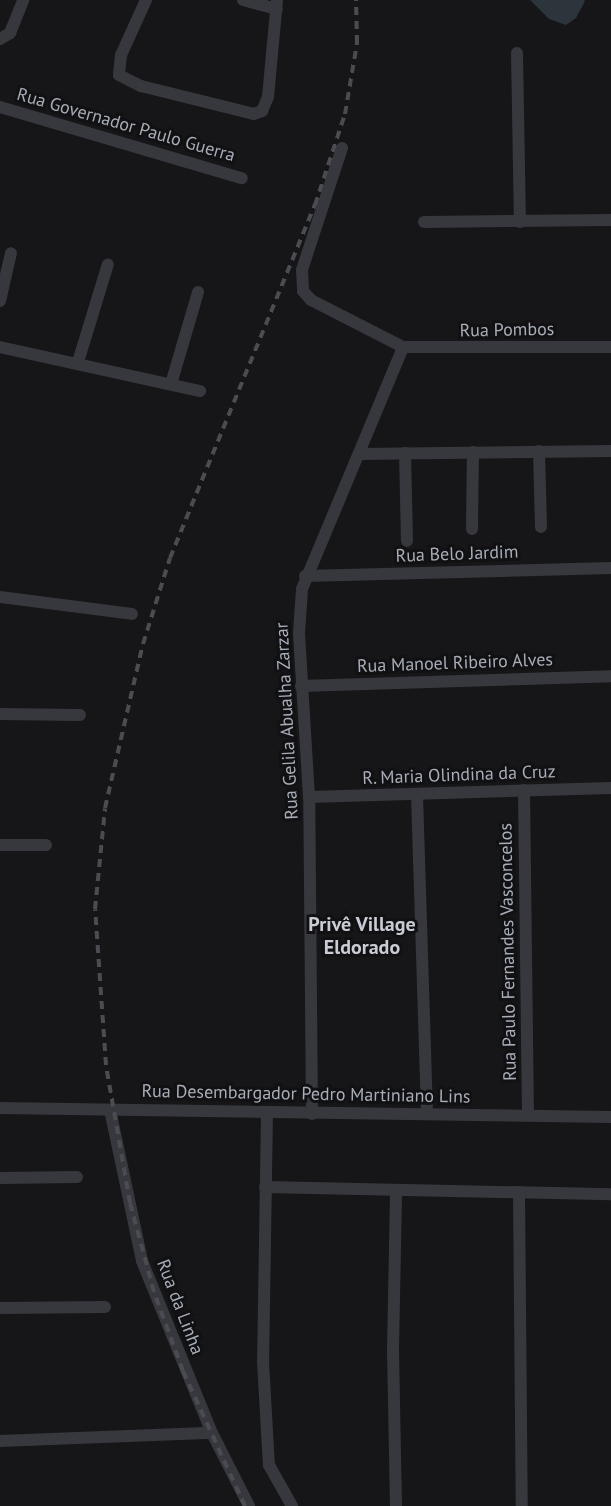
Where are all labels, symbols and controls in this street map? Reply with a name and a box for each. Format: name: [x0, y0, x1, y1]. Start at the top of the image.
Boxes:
street label: Rua Governador Paulo Guerra: [14, 83, 238, 167]
street label: Rua Pombos: [460, 318, 554, 342]
street label: Rua Belo Jardim: [395, 541, 519, 567]
street label: Rua Gelila Abualha Zarzar: [271, 621, 303, 821]
street label: Rua Manoel Ribeiro Alves: [356, 649, 554, 677]
street label: R. Maria Olindina da Cruz: [361, 761, 557, 789]
street label: Rua Paulo Fernandes Vasconcelos: [495, 823, 521, 1081]
district label: Privê Village Eldorado: [308, 913, 416, 960]
street label: Rua Desembargador Pedro Martiniano Lins: [141, 1080, 471, 1108]
street label: Rua da Linha: [152, 1256, 208, 1358]

